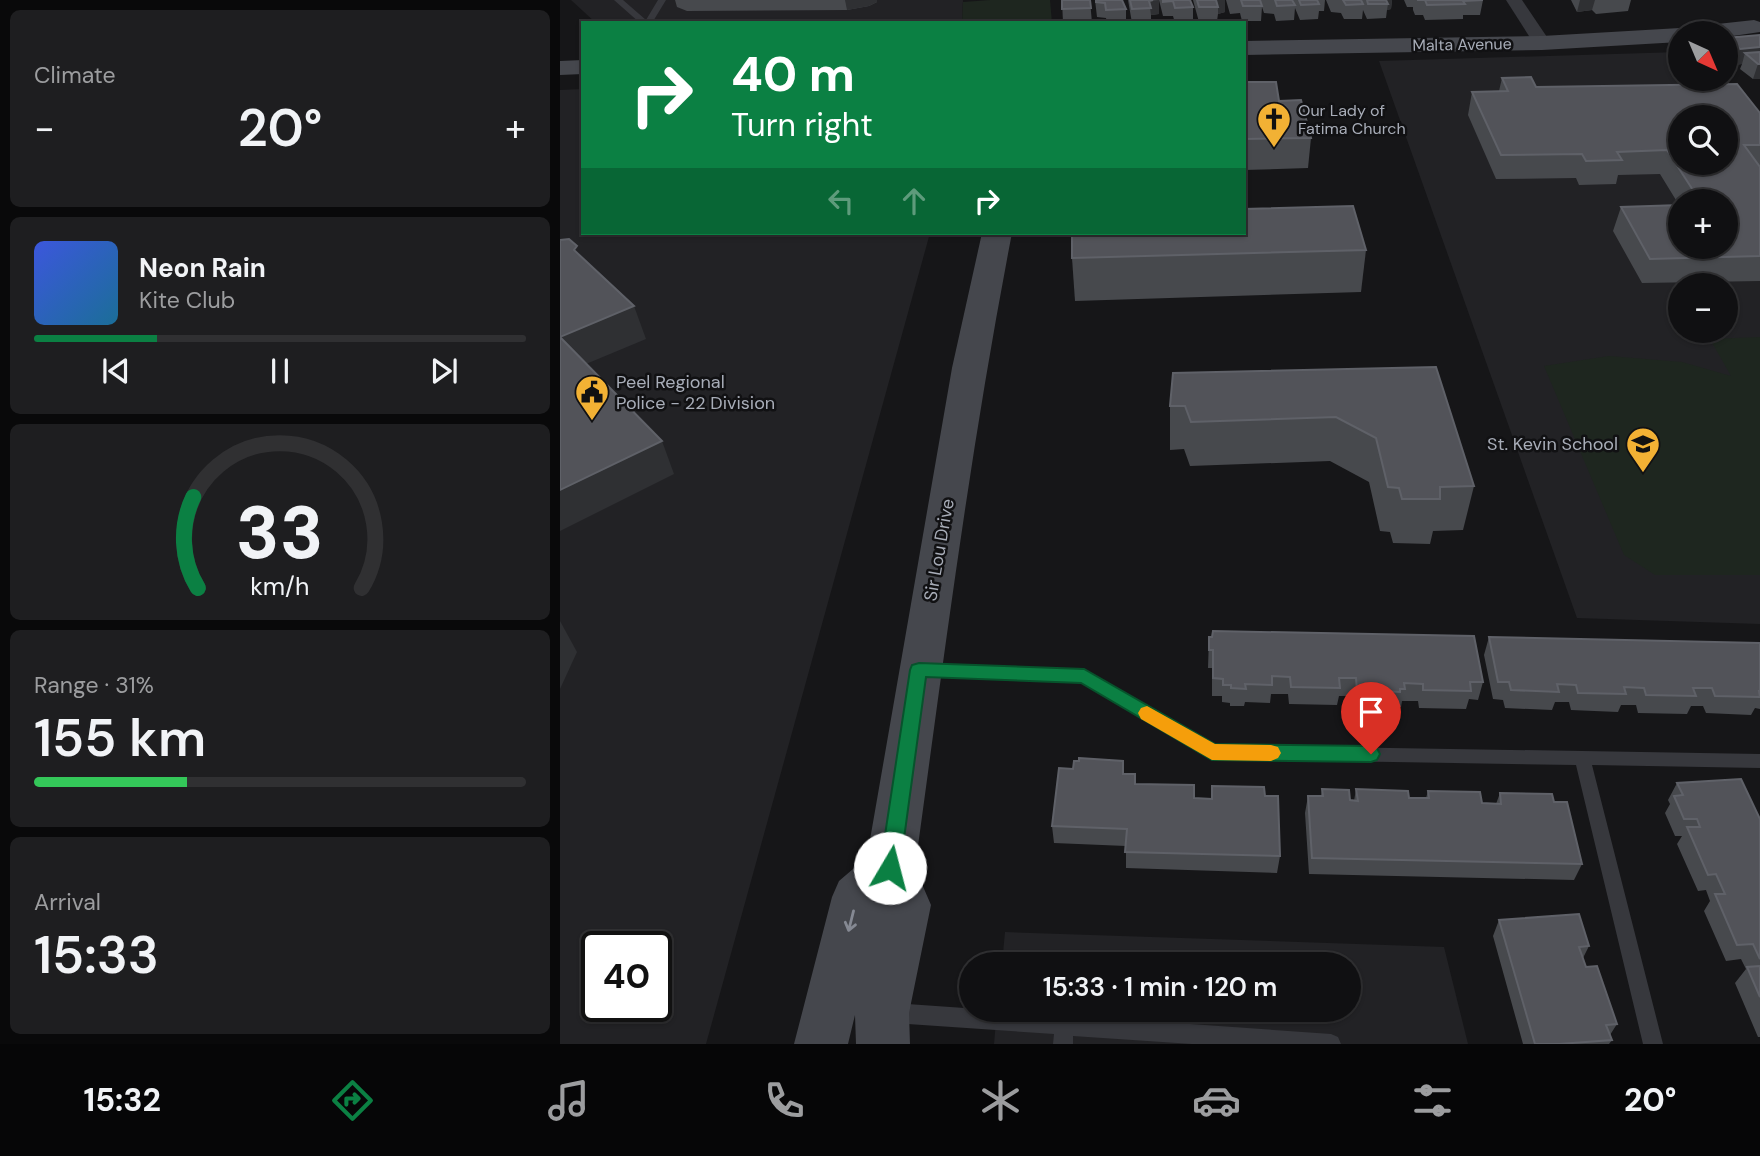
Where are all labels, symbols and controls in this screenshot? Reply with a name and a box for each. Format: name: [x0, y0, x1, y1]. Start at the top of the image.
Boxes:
north arrow: [1668, 21, 1738, 91]
map controls: [1668, 21, 1738, 343]
street label: Malta Avenue: [1412, 33, 1512, 56]
text: 40 m: [731, 42, 855, 106]
icon: right: [616, 49, 707, 140]
text: Climate: [34, 60, 116, 90]
text: 20°: [238, 94, 322, 162]
church icon: Our Lady of Fatima Church: [1255, 100, 1293, 149]
place label: Our Lady of Fatima Church: [1298, 100, 1406, 139]
text: −: [34, 103, 55, 153]
text: +: [505, 103, 526, 153]
text: Turn right: [731, 104, 873, 146]
button: search: [1668, 105, 1738, 175]
icon: left: [822, 182, 860, 220]
icon: ahead: [895, 182, 933, 220]
icon: right: [968, 182, 1006, 220]
button: +: [1668, 189, 1738, 259]
text: Neon Rain: [139, 251, 266, 285]
button: −: [1668, 273, 1738, 343]
text: Kite Club: [139, 285, 235, 315]
icon: previous: [97, 352, 135, 390]
icon: pause: [261, 352, 299, 390]
icon: next: [425, 352, 463, 390]
place label: Peel Regional Police - 22 Division: [616, 370, 775, 415]
public building icon: Peel Regional Police - 22 Division: [573, 373, 611, 422]
school or university icon: St. Kevin School: [1624, 425, 1662, 474]
place label: St. Kevin School: [1487, 432, 1618, 456]
text: 33: [236, 486, 324, 581]
street label: Sir Lou Drive: [918, 497, 960, 603]
text: km/h: [250, 570, 310, 603]
text: Range · 31%: [34, 670, 154, 700]
pin: [1341, 682, 1401, 754]
icon: arrive: [1352, 693, 1390, 731]
text: 155 km: [34, 704, 206, 772]
position arrow: [853, 831, 927, 905]
text: Arrival: [34, 887, 101, 917]
one-way arrow: [844, 909, 858, 932]
text: 15:33: [34, 921, 159, 989]
speed limit sign: 40: [581, 931, 672, 1022]
text: 15:33 · 1 min · 120 m: [1043, 970, 1277, 1004]
icon: directions: [328, 1076, 377, 1125]
icon: music: [544, 1076, 593, 1125]
icon: phone: [760, 1076, 809, 1125]
icon: climate: [976, 1076, 1025, 1125]
icon: car: [1192, 1076, 1241, 1125]
icon: filters: [1408, 1076, 1457, 1125]
text: 15:32: [84, 1079, 161, 1121]
text: 20°: [1624, 1079, 1676, 1121]

